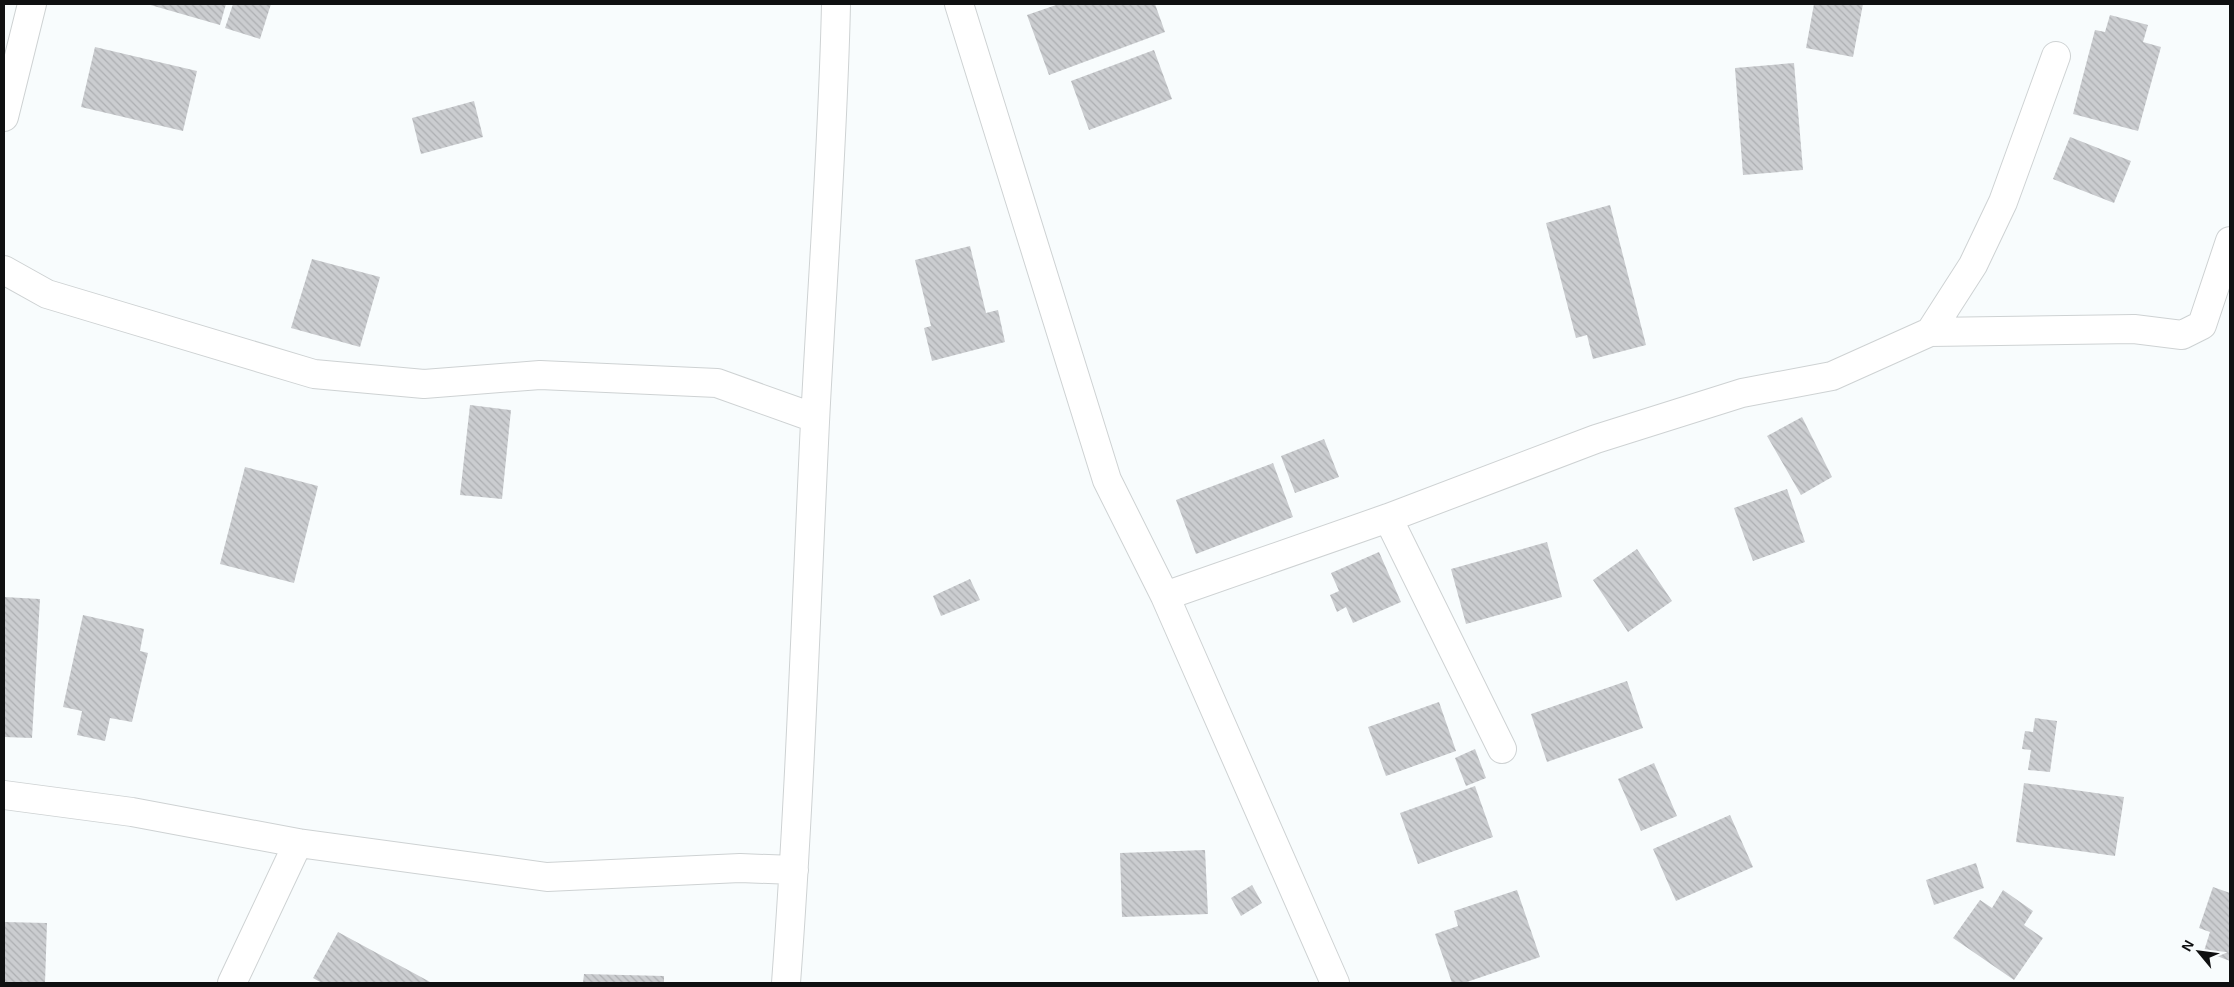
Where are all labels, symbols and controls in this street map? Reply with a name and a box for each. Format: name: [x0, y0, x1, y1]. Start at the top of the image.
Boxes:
north arrow: [2174, 927, 2224, 977]
text: N: [2178, 937, 2197, 954]

